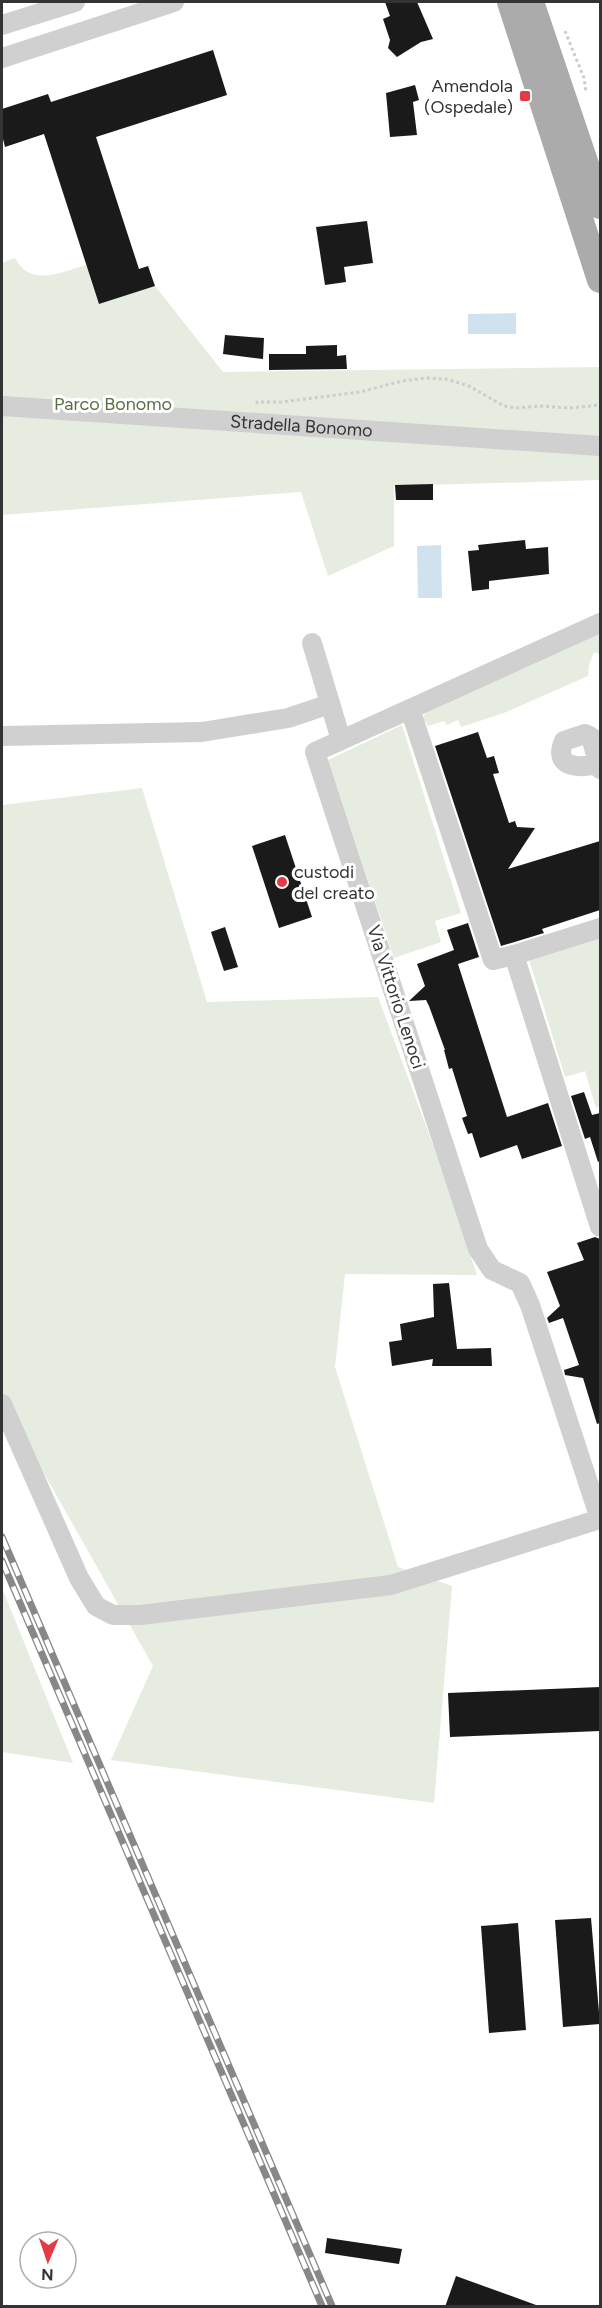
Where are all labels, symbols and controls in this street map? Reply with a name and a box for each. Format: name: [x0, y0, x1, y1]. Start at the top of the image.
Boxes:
place label: Amendola (Ospedale): [424, 75, 513, 118]
marker: Amendola (Ospedale): [518, 89, 532, 103]
park label: Parco Bonomo: [54, 393, 172, 415]
street label: Stradella Bonomo: [229, 410, 373, 442]
place label: custodi del creato: [294, 861, 375, 904]
marker: custodi del creato: [275, 875, 289, 889]
street label: Via Vittorio Lenoci: [362, 922, 430, 1072]
north arrow: [18, 2230, 78, 2290]
text: N: [41, 2265, 54, 2284]

